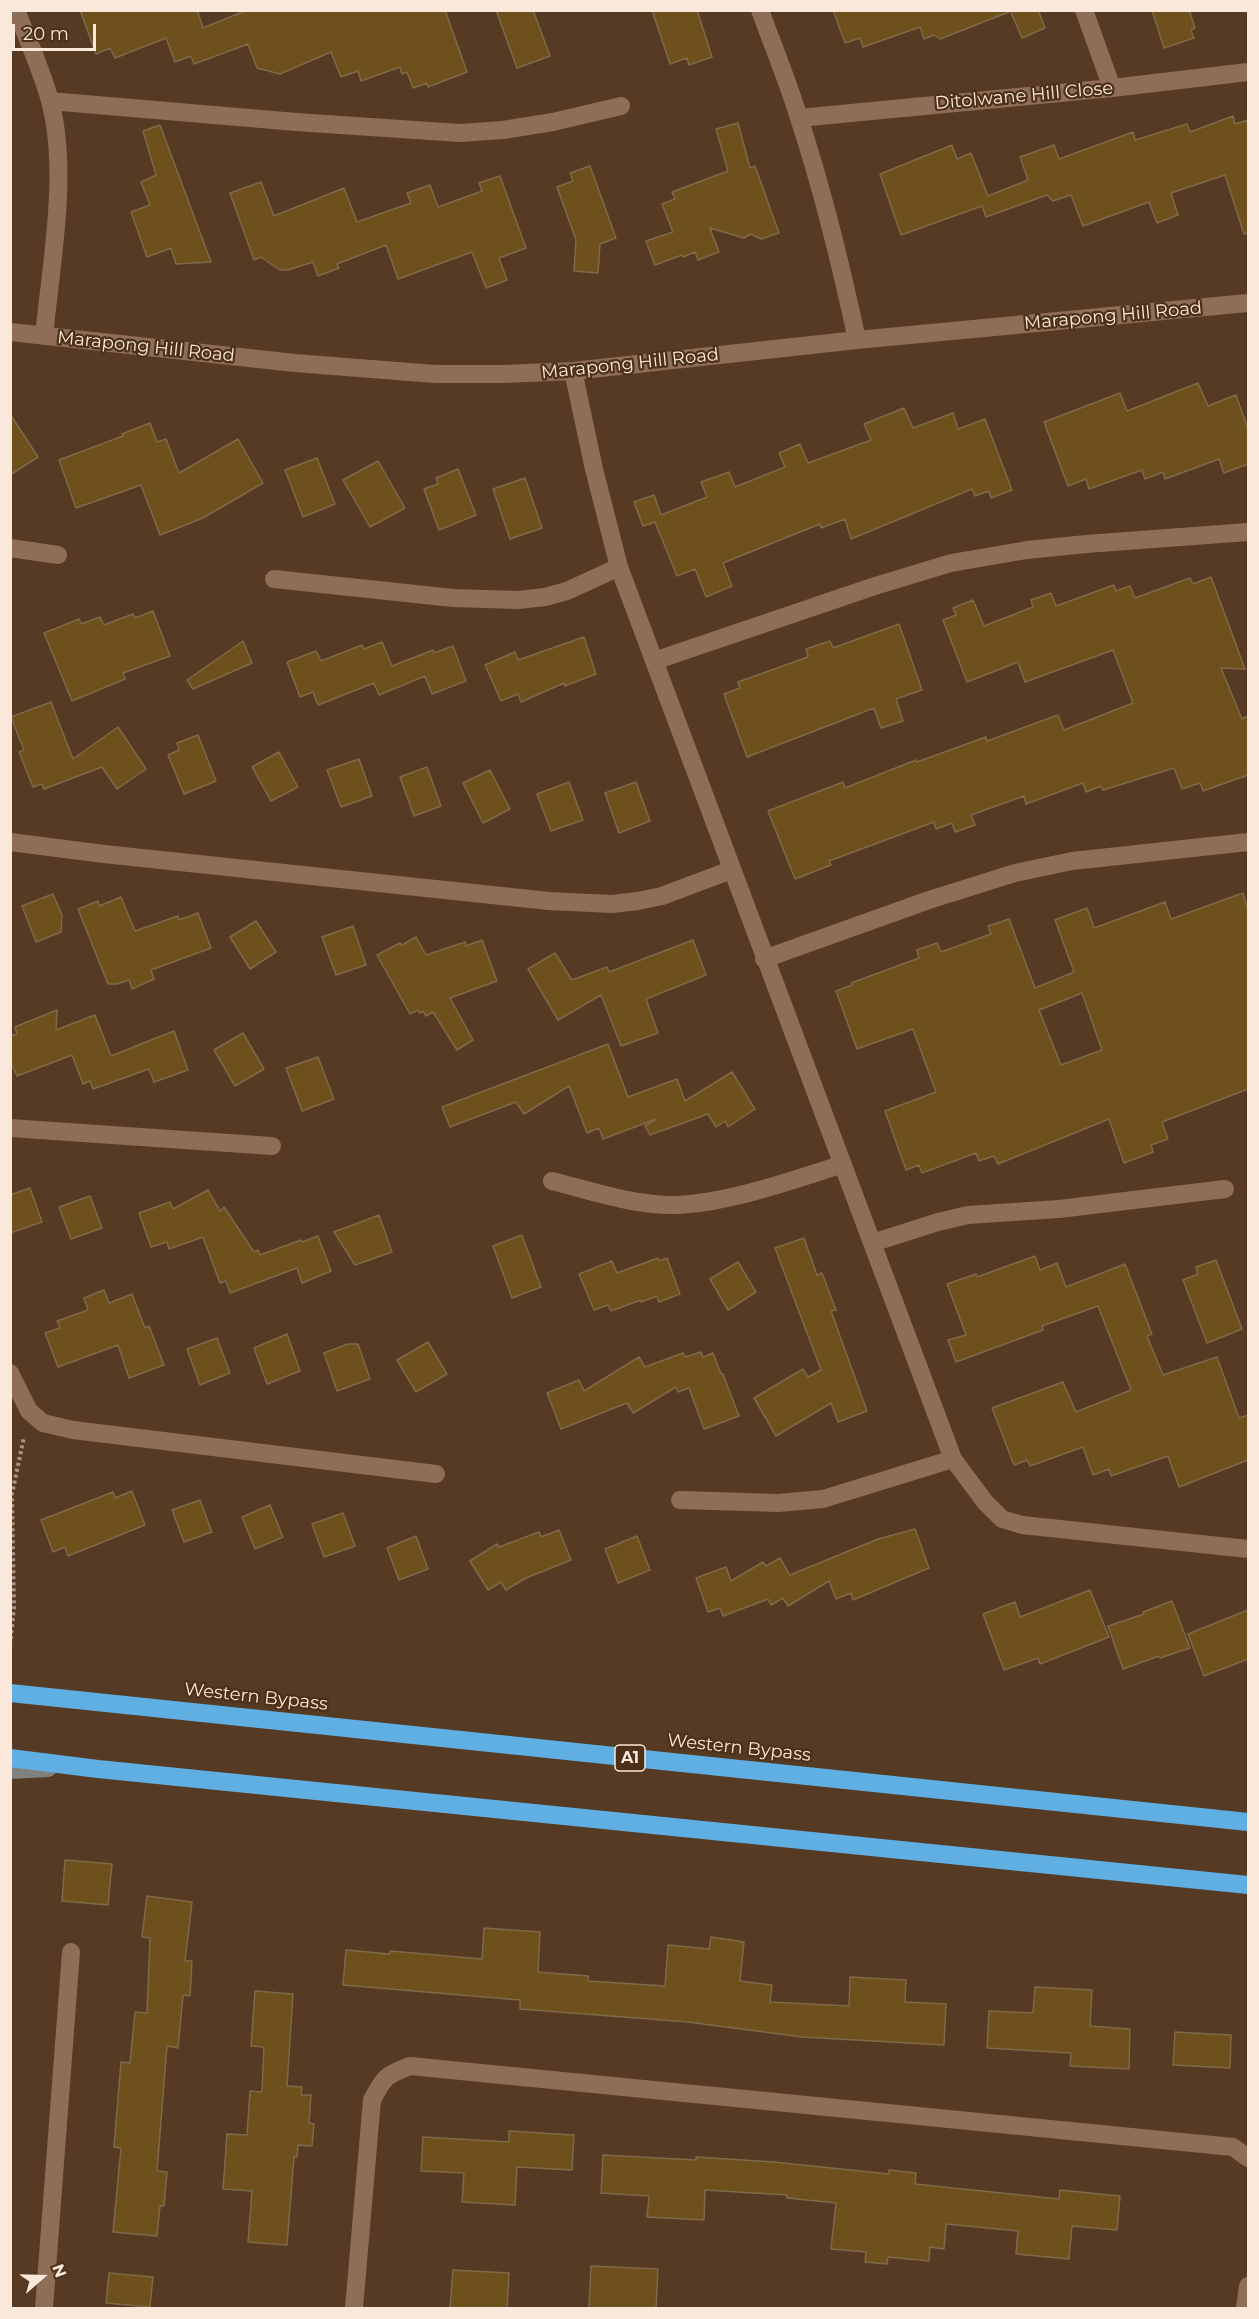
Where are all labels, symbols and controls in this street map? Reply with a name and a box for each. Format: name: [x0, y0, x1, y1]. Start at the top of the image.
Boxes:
scale bar: [15, 12, 99, 50]
text: 20 m: [23, 23, 69, 45]
street label: Ditolwane Hill Close: [934, 77, 1114, 115]
street label: Marapong Hill Road: [1023, 297, 1203, 335]
street label: Marapong Hill Road: [56, 327, 236, 367]
street label: Marapong Hill Road: [540, 344, 720, 384]
street label: Western Bypass: [183, 1679, 329, 1715]
street label: Western Bypass: [666, 1730, 812, 1766]
road number: A1: [615, 1745, 645, 1771]
north arrow: [12, 2247, 72, 2307]
text: N: [48, 2261, 71, 2280]

